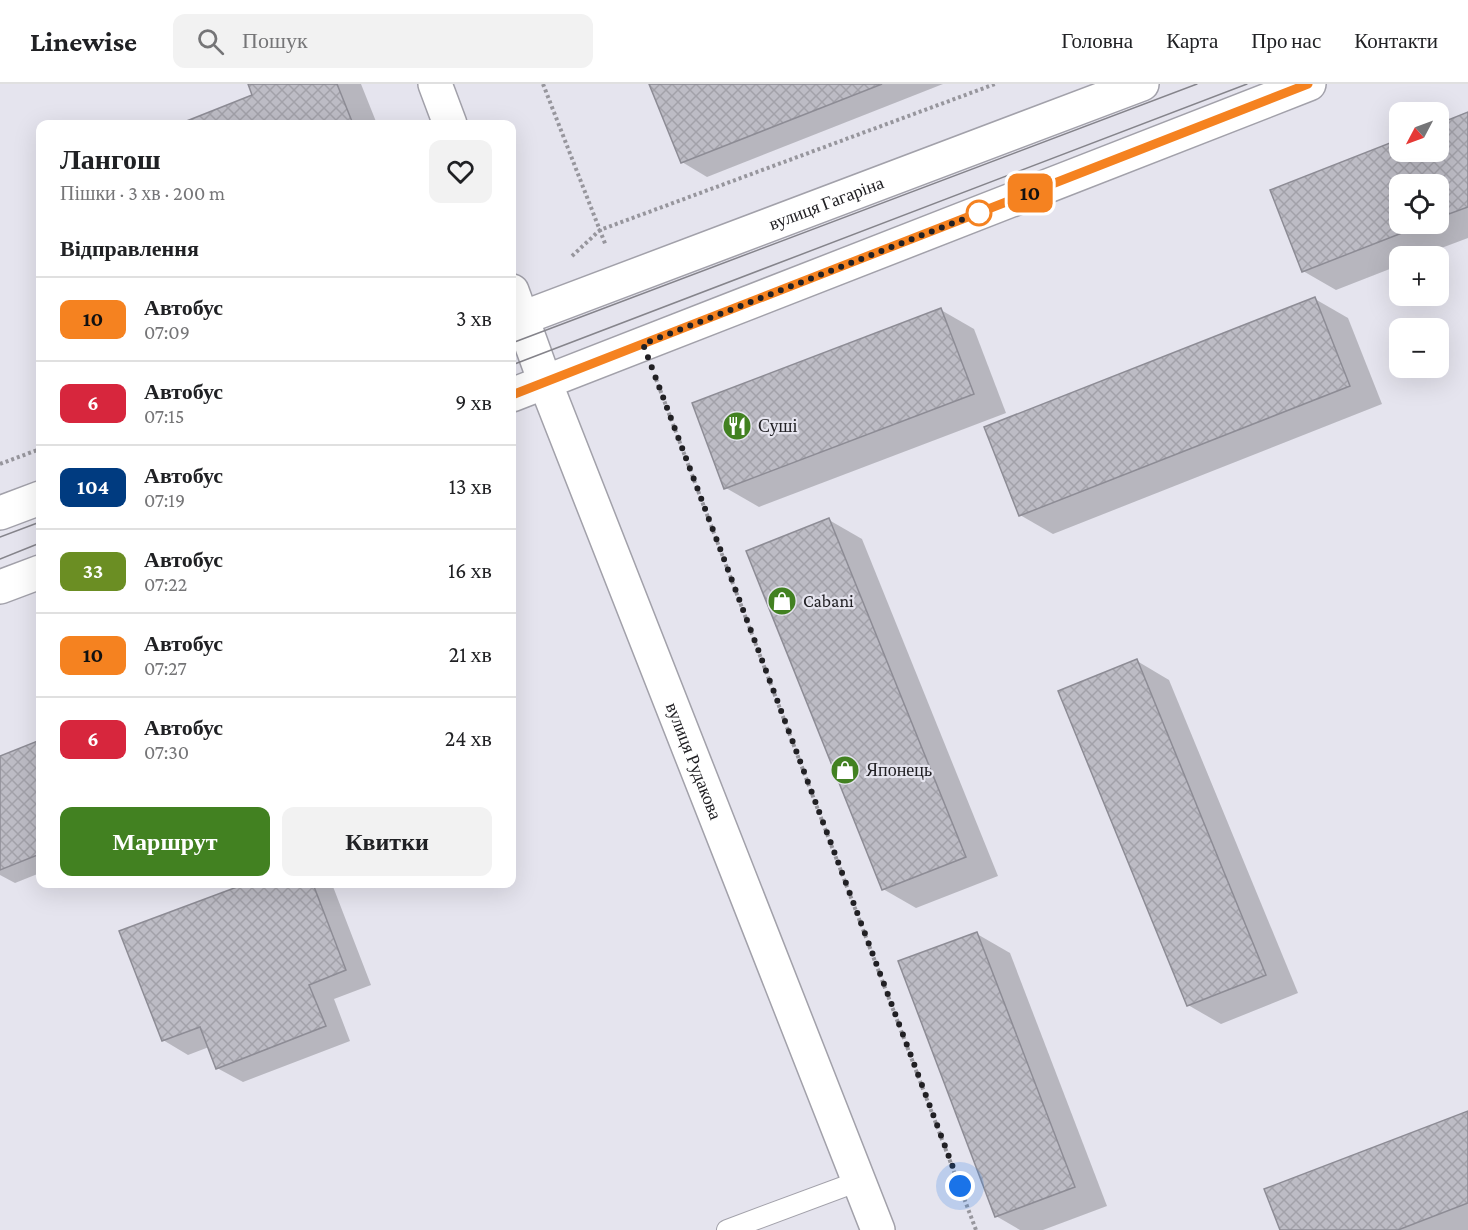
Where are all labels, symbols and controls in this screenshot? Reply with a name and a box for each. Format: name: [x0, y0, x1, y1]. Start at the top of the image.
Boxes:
search box: [173, 14, 593, 68]
icon: search: [194, 25, 227, 58]
text: Linewise: [30, 26, 137, 57]
text: Пошук: [242, 28, 308, 53]
text: Головна: [1061, 29, 1133, 53]
text: Карта: [1166, 29, 1218, 53]
text: Про нас: [1251, 29, 1321, 53]
text: Контакти: [1354, 29, 1438, 53]
north arrow: [1389, 102, 1449, 162]
map controls: [1389, 102, 1449, 378]
button: heart: [429, 140, 492, 203]
text: Лангош: [60, 144, 161, 175]
street label: вулиця Гагаріна: [766, 173, 886, 234]
line badge: 10: [1003, 174, 1057, 212]
button: locate: [1389, 174, 1449, 234]
text: 10: [1020, 181, 1040, 205]
text: Пішки · 3 хв · 200 m: [60, 182, 225, 204]
unlabelled marker: [966, 200, 992, 226]
text: Відправлення: [60, 236, 199, 261]
button: +: [1389, 246, 1449, 306]
text: Автобус: [144, 295, 223, 320]
text: 3 хв: [456, 306, 492, 331]
text: 10: [83, 307, 103, 331]
button: −: [1389, 318, 1449, 378]
text: 07:09: [144, 321, 190, 343]
text: Автобус: [144, 379, 223, 404]
text: 9 хв: [455, 390, 492, 415]
text: 6: [87, 391, 99, 415]
text: 07:15: [144, 405, 184, 427]
restaurant icon: Суші: [721, 410, 753, 442]
place label: Суші: [758, 416, 797, 436]
text: Автобус: [144, 463, 223, 488]
text: 13 хв: [449, 474, 492, 499]
text: 104: [77, 475, 109, 499]
text: 07:19: [144, 489, 185, 511]
text: Автобус: [144, 547, 223, 572]
text: 16 хв: [448, 558, 492, 583]
text: 33: [83, 559, 103, 583]
text: 07:22: [144, 573, 187, 595]
shop icon: Cabani: [766, 585, 798, 617]
place label: Cabani: [803, 591, 854, 611]
text: Автобус: [144, 631, 223, 656]
text: 21 хв: [449, 642, 492, 667]
text: 10: [83, 643, 103, 667]
text: 07:27: [144, 657, 187, 679]
street label: вулиця Рудакова: [662, 700, 726, 822]
text: Автобус: [144, 715, 223, 740]
text: 24 хв: [445, 726, 492, 751]
text: 6: [87, 727, 99, 751]
text: 07:30: [144, 741, 189, 763]
shop icon: Японець: [829, 754, 861, 786]
place label: Японець: [866, 760, 932, 780]
button: Маршрут: [60, 807, 270, 876]
button: Квитки: [282, 807, 492, 876]
your location: [945, 1171, 975, 1201]

